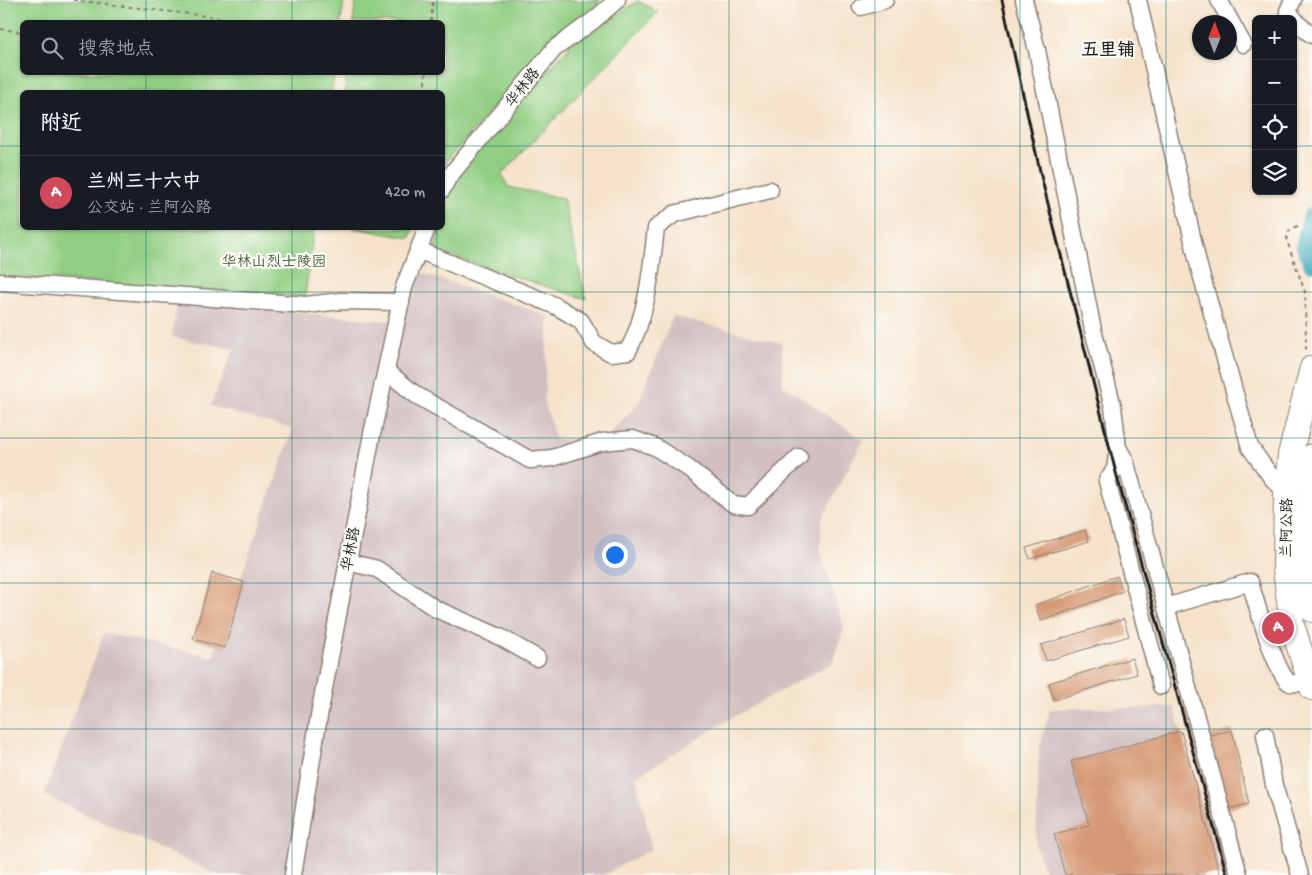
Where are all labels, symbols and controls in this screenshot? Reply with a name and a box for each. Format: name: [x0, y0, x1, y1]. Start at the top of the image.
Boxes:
north arrow: [1192, 15, 1237, 60]
map controls: [1252, 15, 1297, 195]
button: +: [1252, 15, 1297, 60]
search box: [20, 20, 445, 75]
icon: search: [38, 34, 66, 62]
text: 搜索地点: [78, 39, 154, 62]
district label: 五里铺: [1081, 40, 1135, 62]
button: −: [1252, 60, 1297, 105]
street label: 华林路: [502, 65, 545, 111]
button: locate: [1252, 105, 1297, 150]
text: 附近: [40, 113, 82, 138]
button: layers: [1252, 150, 1297, 195]
text: 兰州三十六中: [87, 172, 201, 195]
text: A: [51, 184, 61, 203]
text: 420 m: [385, 184, 425, 203]
text: 公交站 · 兰阿公路: [87, 200, 212, 219]
park label: 华林山烈士陵园: [221, 254, 327, 272]
street label: 兰阿公路: [1277, 498, 1298, 558]
street label: 华林路: [339, 526, 365, 573]
your location: [602, 542, 628, 568]
pin: A: [1262, 609, 1294, 647]

